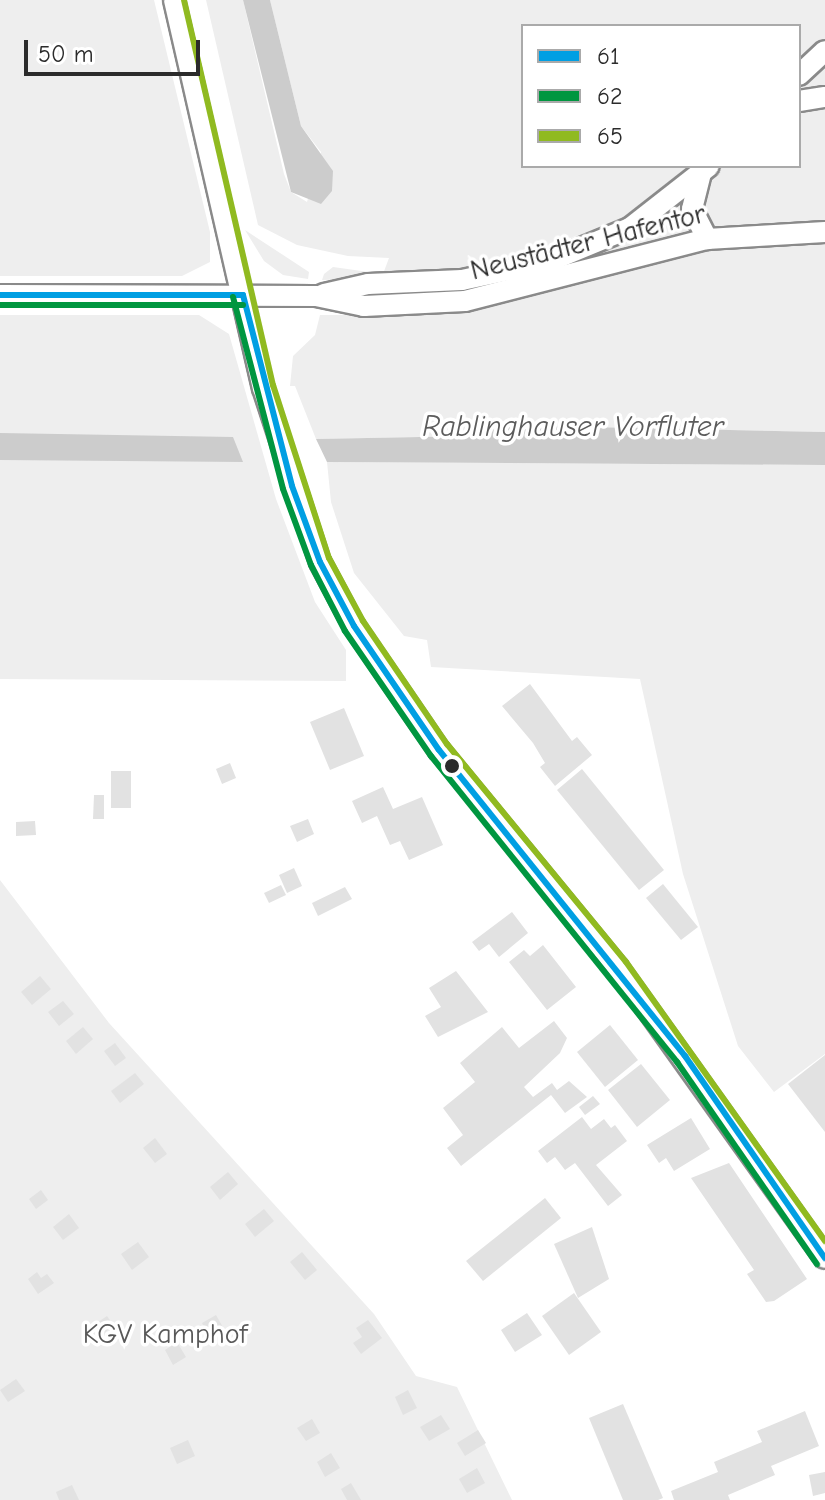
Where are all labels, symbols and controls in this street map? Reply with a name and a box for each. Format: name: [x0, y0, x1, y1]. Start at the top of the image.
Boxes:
scale bar: [28, 24, 204, 74]
legend: [521, 24, 801, 168]
text: 50 m: [38, 40, 94, 68]
text: 61: [597, 42, 620, 70]
text: 62: [597, 82, 623, 110]
text: 65: [597, 122, 623, 150]
street label: Neustädter Hafentor: [467, 197, 709, 287]
water label: Rablinghauser Vorfluter: [422, 409, 724, 445]
unlabelled marker: [444, 758, 460, 774]
park label: KGV Kamphof: [83, 1317, 247, 1351]

